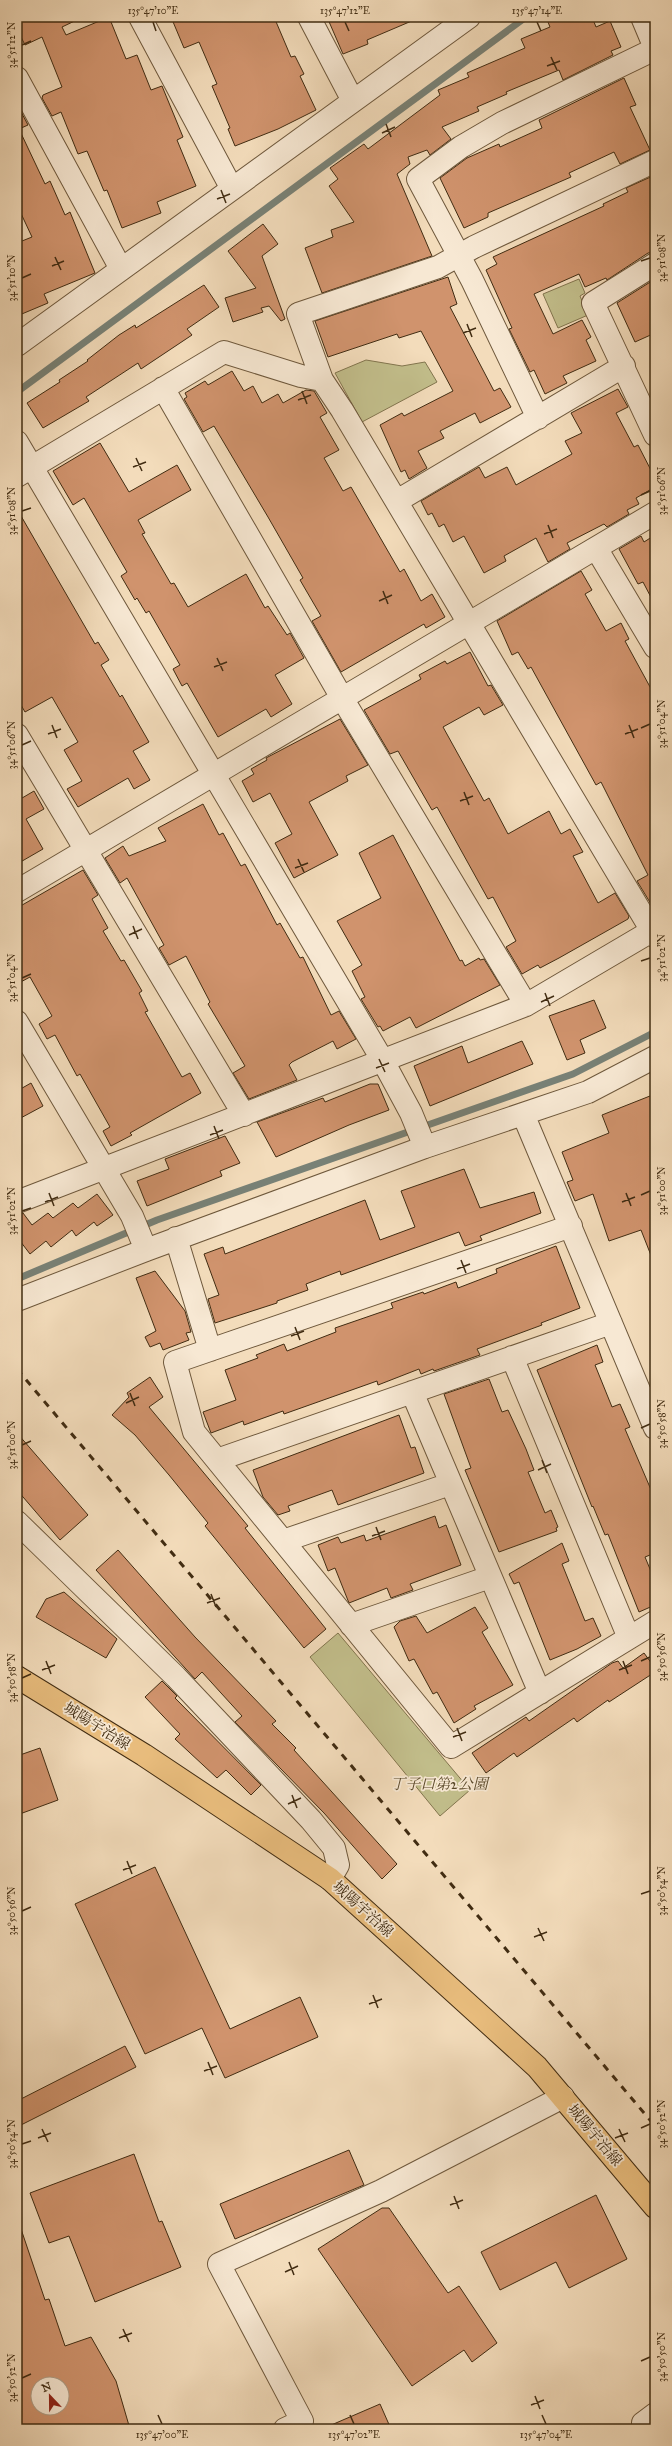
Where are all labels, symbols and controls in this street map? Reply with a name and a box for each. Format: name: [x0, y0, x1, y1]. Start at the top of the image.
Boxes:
text: 135°47'10"E: [128, 5, 178, 17]
text: 135°47'12"E: [320, 5, 370, 17]
text: 135°47'14"E: [512, 5, 562, 17]
text: 34°51'12"N: [6, 21, 18, 68]
text: 34°51'08"N: [656, 233, 668, 282]
text: 34°51'10"N: [6, 254, 18, 302]
text: 34°51'06"N: [656, 466, 668, 515]
text: 34°51'08"N: [6, 486, 18, 535]
text: 34°51'04"N: [656, 699, 668, 748]
text: 34°51'06"N: [6, 720, 18, 769]
text: 34°51'02"N: [656, 933, 668, 982]
text: 34°51'04"N: [6, 953, 18, 1002]
text: 34°51'00"N: [656, 1166, 668, 1216]
text: 34°51'02"N: [6, 1186, 18, 1235]
text: 34°50'58"N: [656, 1399, 668, 1449]
text: 34°51'00"N: [6, 1420, 18, 1470]
text: 34°50'56"N: [656, 1632, 668, 1682]
text: 34°50'58"N: [6, 1653, 18, 1703]
street label: 城陽宇治線: [60, 1698, 134, 1754]
park label: 丁子口第2公園: [390, 1775, 491, 1793]
text: 34°50'54"N: [656, 1866, 668, 1916]
street label: 城陽宇治線: [329, 1877, 397, 1941]
text: 34°50'56"N: [6, 1886, 18, 1936]
text: 34°50'52"N: [656, 2099, 668, 2148]
street label: 城陽宇治線: [564, 2100, 626, 2170]
text: 34°50'54"N: [6, 2119, 18, 2169]
text: 34°50'50"N: [656, 2332, 668, 2382]
text: 34°50'52"N: [6, 2353, 18, 2402]
north arrow: [30, 2376, 70, 2416]
text: N: [40, 2379, 54, 2395]
text: 135°47'00"E: [136, 2429, 188, 2441]
text: 135°47'02"E: [328, 2429, 380, 2441]
text: 135°47'04"E: [520, 2429, 572, 2441]

